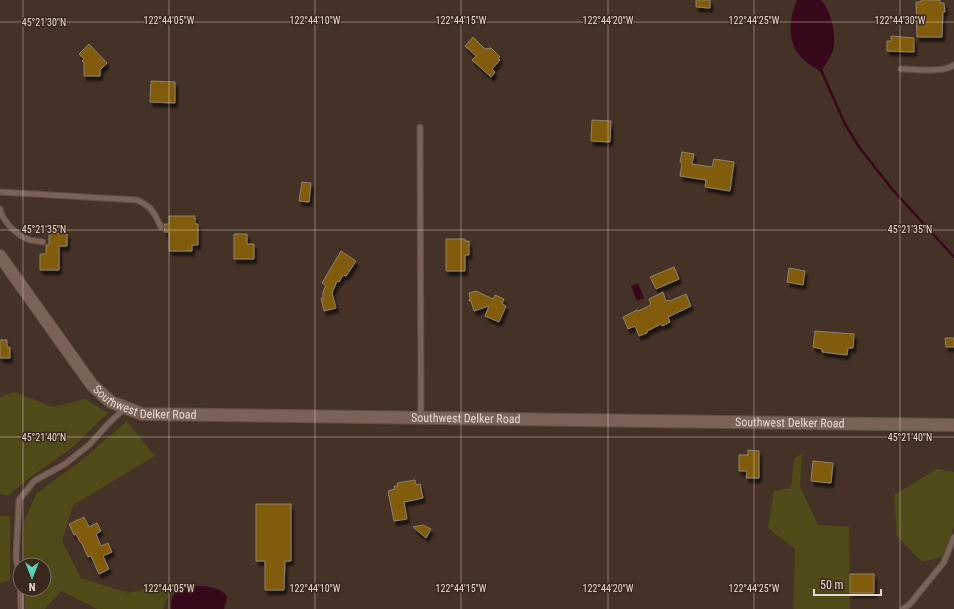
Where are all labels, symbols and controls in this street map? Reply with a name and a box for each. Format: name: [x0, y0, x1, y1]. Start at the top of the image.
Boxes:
text: 122°44'05"W: [144, 15, 195, 26]
text: 122°44'10"W: [290, 15, 341, 26]
text: 122°44'15"W: [436, 15, 487, 26]
text: 122°44'20"W: [583, 15, 634, 26]
text: 122°44'25"W: [729, 15, 780, 26]
text: 122°44'30"W: [875, 15, 926, 26]
text: 45°21'30"N: [22, 17, 66, 28]
text: 45°21'35"N: [22, 224, 66, 235]
text: 45°21'35"N: [888, 224, 932, 235]
street label: Southwest Delker Road: [90, 382, 197, 422]
street label: Southwest Delker Road: [411, 411, 521, 426]
street label: Southwest Delker Road: [735, 415, 845, 431]
text: 45°21'40"N: [22, 432, 66, 443]
text: 45°21'40"N: [888, 432, 932, 443]
north arrow: [12, 557, 52, 597]
scale bar: [814, 571, 881, 597]
text: 50 m: [820, 578, 844, 592]
text: N: [28, 580, 35, 593]
text: 122°44'05"W: [144, 583, 195, 594]
text: 122°44'10"W: [290, 583, 341, 594]
text: 122°44'15"W: [436, 583, 487, 594]
text: 122°44'20"W: [583, 583, 634, 594]
text: 122°44'25"W: [729, 583, 780, 594]

